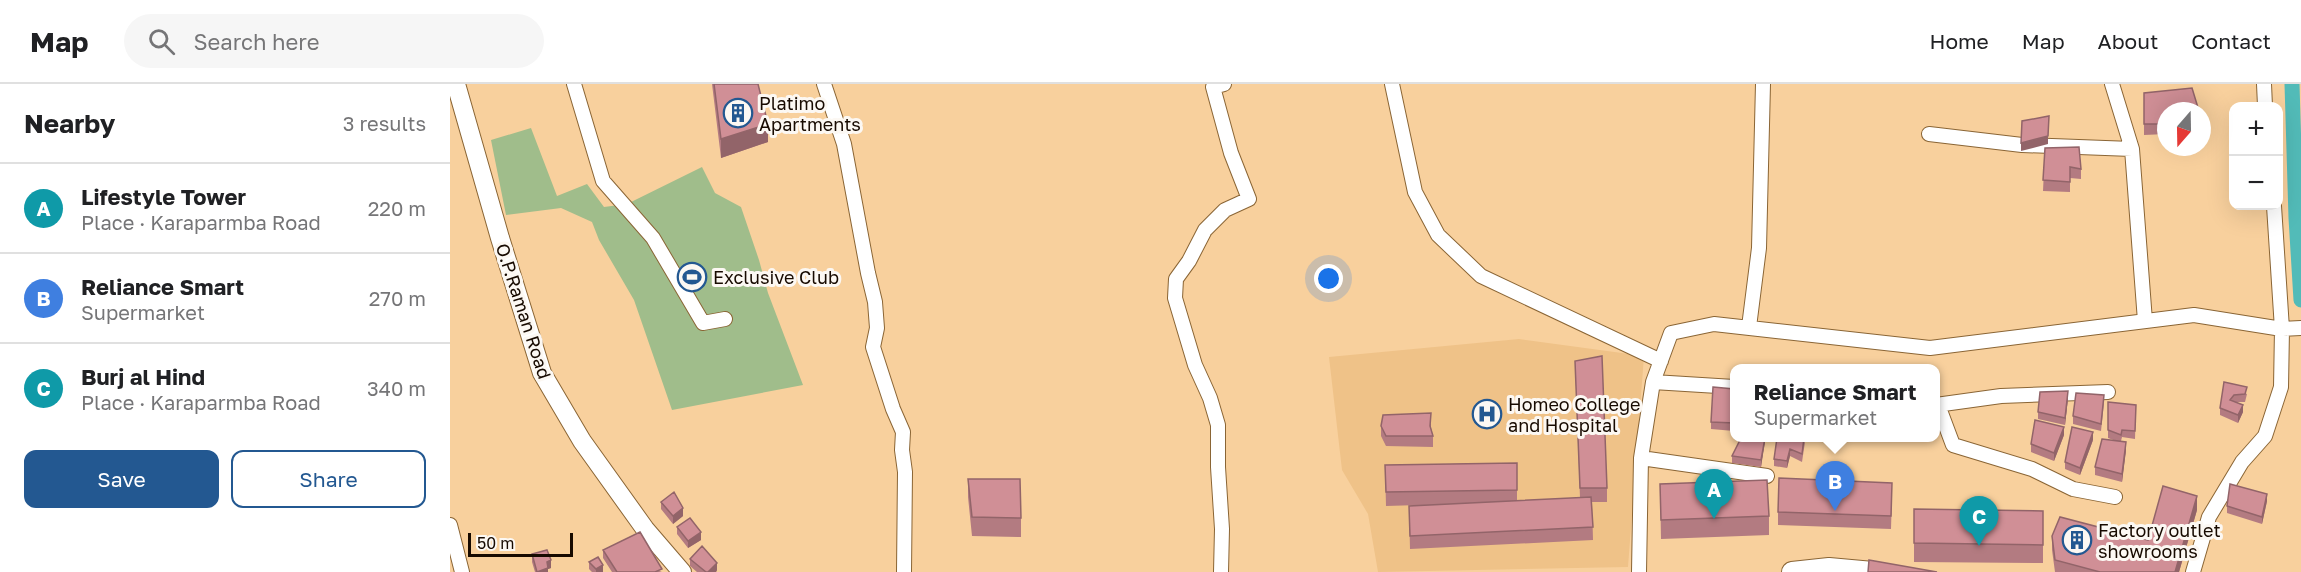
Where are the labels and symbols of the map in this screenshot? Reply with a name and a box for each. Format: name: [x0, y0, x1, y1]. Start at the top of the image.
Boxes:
place label: Platimo Apartments: [759, 92, 861, 135]
building icon: Platimo Apartments: [722, 97, 754, 129]
north arrow: [2157, 102, 2211, 156]
street label: O.P.Raman Road: [492, 241, 556, 381]
sports icon: Exclusive Club: [676, 261, 708, 293]
your location: [1314, 264, 1343, 293]
place label: Exclusive Club: [713, 266, 839, 288]
place label: Homeo College and Hospital: [1508, 393, 1640, 436]
hospital icon: Homeo College and Hospital: [1471, 398, 1503, 430]
pin: B: [1816, 462, 1854, 511]
pin: A: [1694, 470, 1734, 519]
pin: C: [1960, 496, 1999, 546]
place label: Factory outlet showrooms: [2098, 519, 2221, 562]
building icon: Factory outlet showrooms: [2061, 524, 2093, 556]
scale bar: [468, 530, 573, 558]

